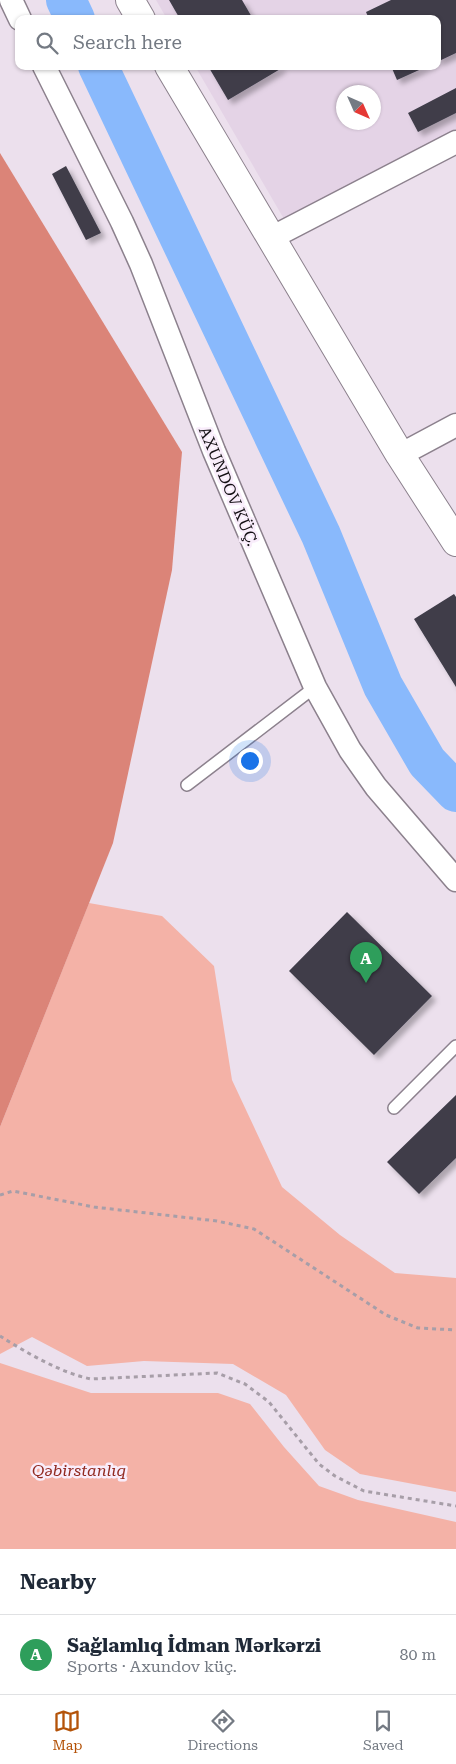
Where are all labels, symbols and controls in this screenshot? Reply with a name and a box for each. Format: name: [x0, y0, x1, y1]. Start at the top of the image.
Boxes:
search box: [15, 15, 441, 70]
icon: search: [33, 29, 61, 57]
text: Search here: [73, 31, 182, 54]
north arrow: [336, 85, 381, 130]
street label: AXUNDOV KÜÇ.: [195, 424, 262, 549]
your location: [237, 748, 263, 774]
pin: A: [350, 942, 382, 983]
park label: Qəbirstanlıq: [32, 1461, 126, 1480]
text: Nearby: [20, 1570, 96, 1594]
text: Sağlamlıq İdman Mərkərzi: [67, 1634, 321, 1657]
text: A: [30, 1645, 42, 1664]
text: 80 m: [399, 1645, 436, 1664]
text: Sports · Axundov küç.: [67, 1657, 237, 1676]
tab: Map: [53, 1707, 82, 1753]
tab: Directions: [187, 1707, 258, 1753]
tab: Saved: [363, 1707, 404, 1753]

